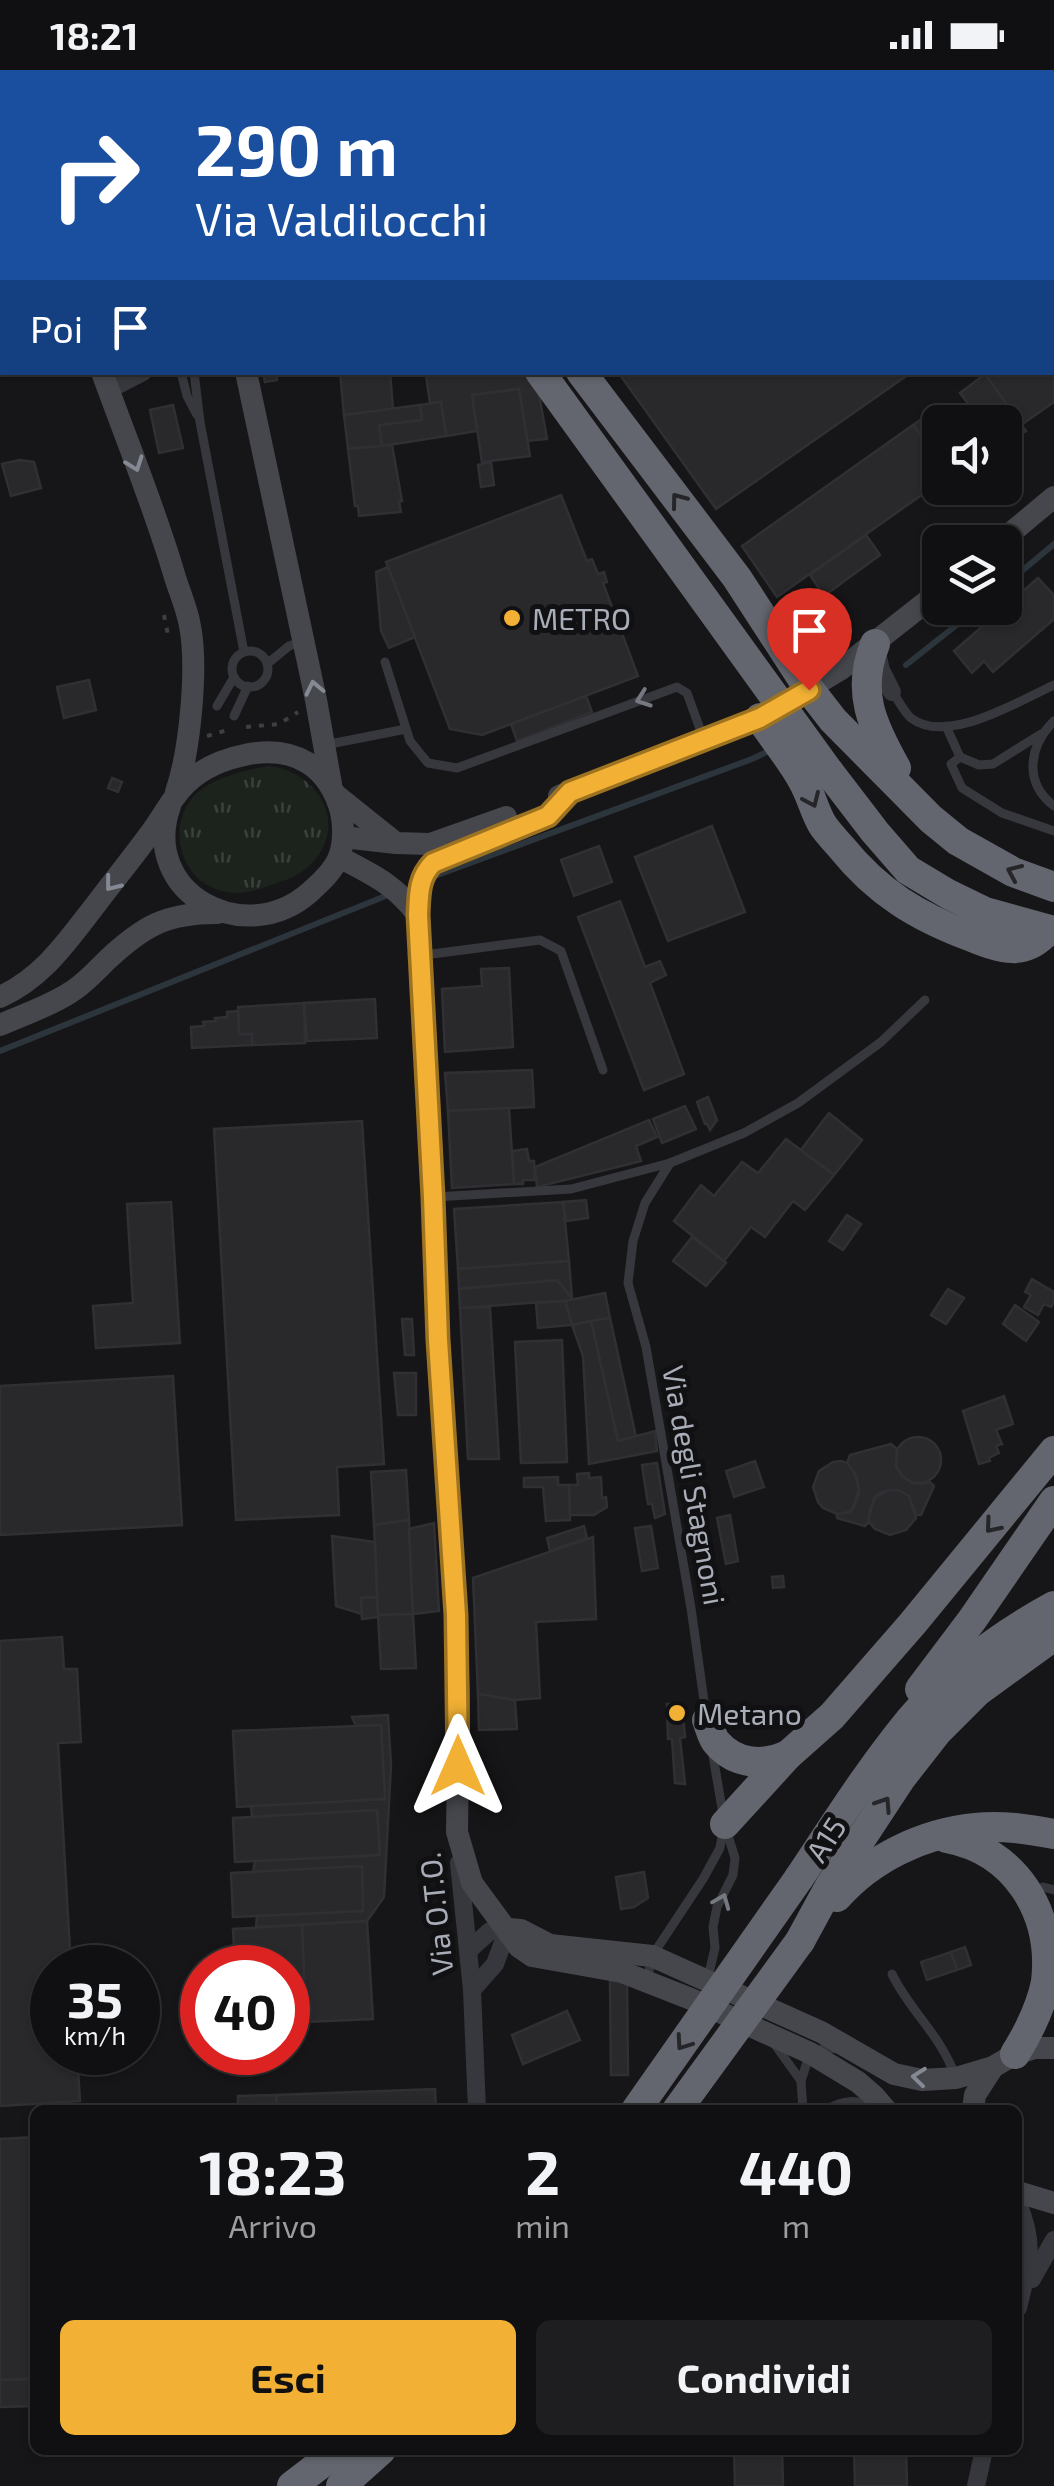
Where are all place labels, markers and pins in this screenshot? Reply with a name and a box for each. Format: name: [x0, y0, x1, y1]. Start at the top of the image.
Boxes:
pin: [767, 588, 852, 691]
place label: METRO: [532, 600, 631, 636]
marker: METRO: [501, 607, 523, 629]
place label: Metano: [697, 1695, 802, 1731]
marker: Metano: [666, 1702, 688, 1724]

